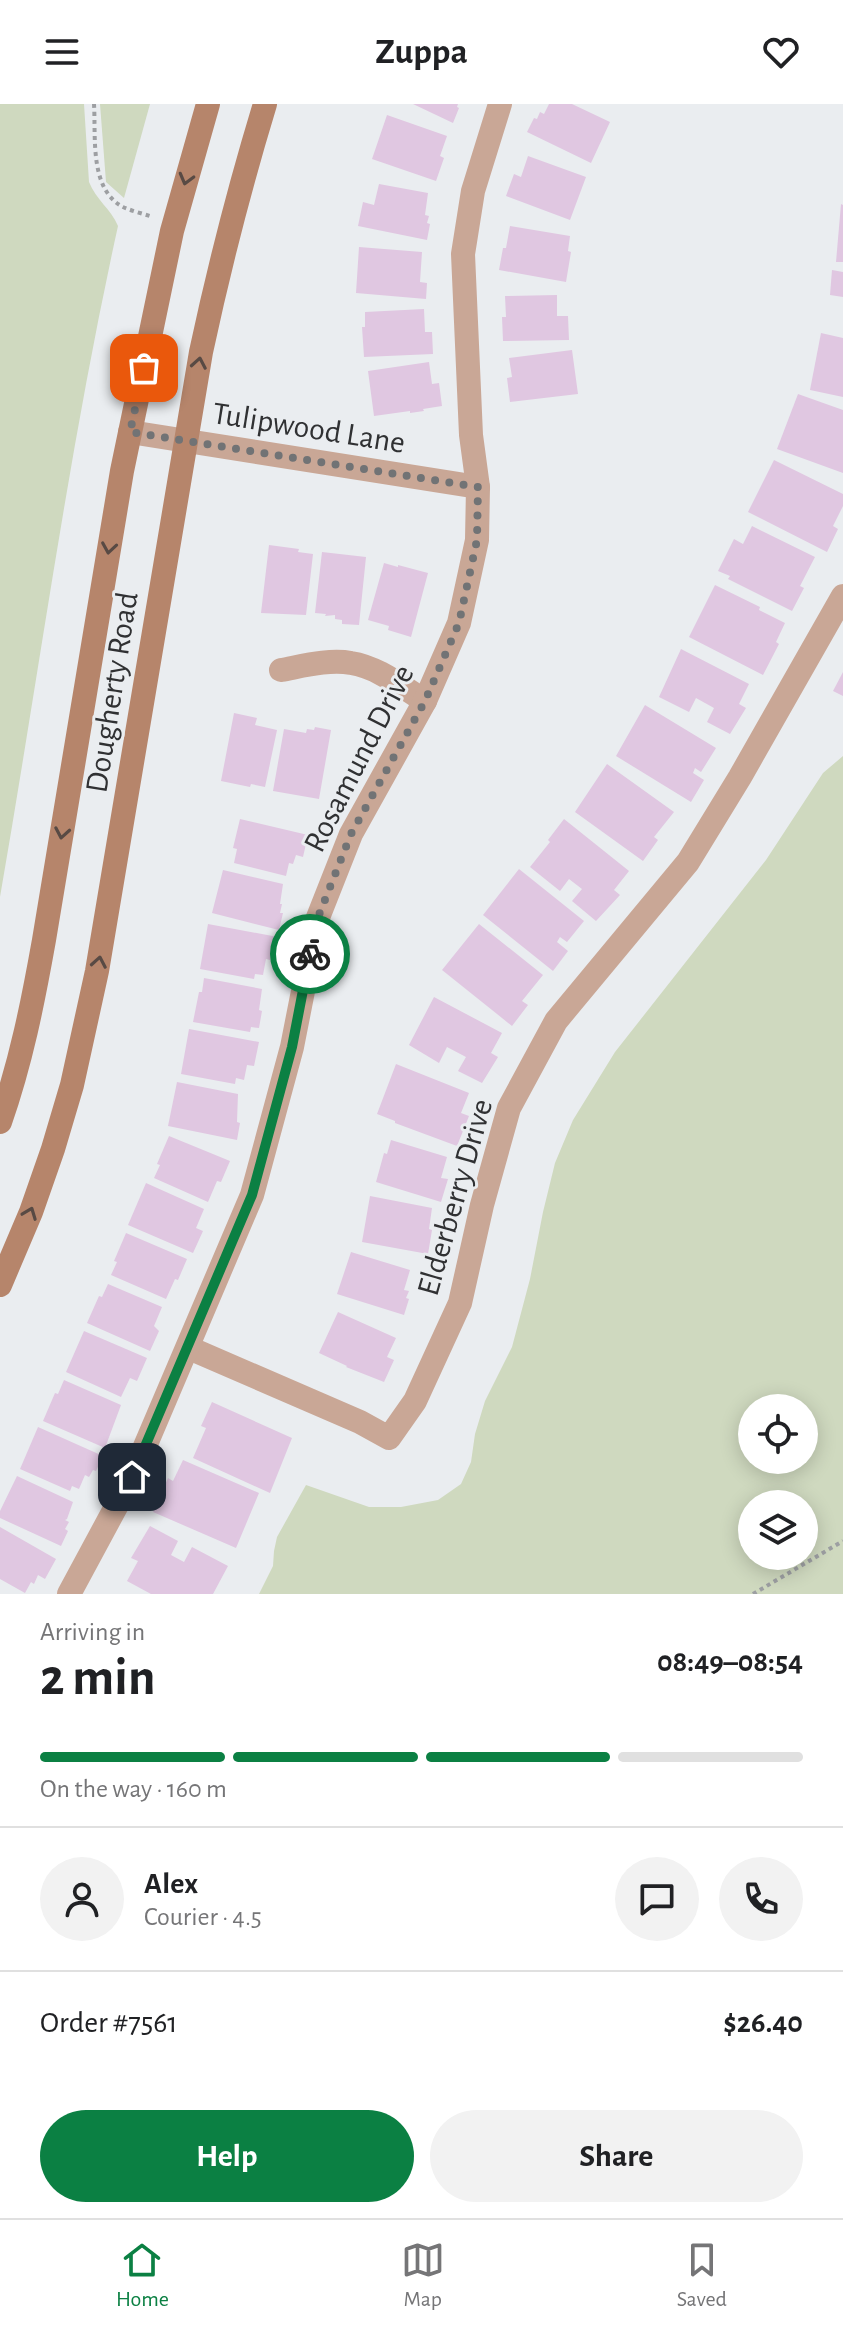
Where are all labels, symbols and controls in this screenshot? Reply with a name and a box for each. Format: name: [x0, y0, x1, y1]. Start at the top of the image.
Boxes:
icon: menu: [40, 30, 84, 74]
icon: heart: [759, 30, 803, 74]
text: Zuppa: [375, 34, 468, 70]
one-way arrow: [179, 171, 196, 185]
pin: [110, 334, 178, 402]
icon: bag: [122, 346, 166, 390]
one-way arrow: [190, 357, 207, 370]
street label: Tulipwood Lane: [210, 397, 407, 459]
one-way arrow: [101, 542, 118, 555]
street label: Dougherty Road: [80, 589, 144, 795]
street label: Rosamund Drive: [298, 660, 420, 857]
one-way arrow: [55, 826, 72, 839]
courier: [270, 914, 350, 994]
icon: bike: [288, 932, 332, 976]
one-way arrow: [89, 956, 106, 969]
street label: Elderberry Drive: [412, 1095, 498, 1299]
one-way arrow: [20, 1207, 37, 1221]
map controls: [738, 1394, 818, 1570]
button: locate: [738, 1394, 818, 1474]
pin: [98, 1443, 166, 1511]
icon: home: [110, 1455, 154, 1499]
button: layers: [738, 1490, 818, 1570]
text: Arriving in: [40, 1619, 145, 1645]
text: 08:49–08:54: [657, 1647, 803, 1677]
text: 2 min: [40, 1652, 155, 1704]
text: On the way · 160 m: [40, 1776, 227, 1802]
button: person: [40, 1857, 124, 1941]
button: chat: [615, 1857, 699, 1941]
button: phone: [719, 1857, 803, 1941]
text: Alex: [144, 1869, 198, 1899]
text: Courier · 4.5: [144, 1904, 262, 1930]
text: Order #7561: [40, 2008, 178, 2038]
text: $26.40: [723, 2008, 803, 2038]
button: Help: [40, 2110, 414, 2202]
button: Share: [430, 2110, 803, 2202]
tab: Home: [116, 2238, 169, 2312]
tab: Map: [401, 2238, 445, 2312]
tab: Saved: [677, 2238, 727, 2312]

